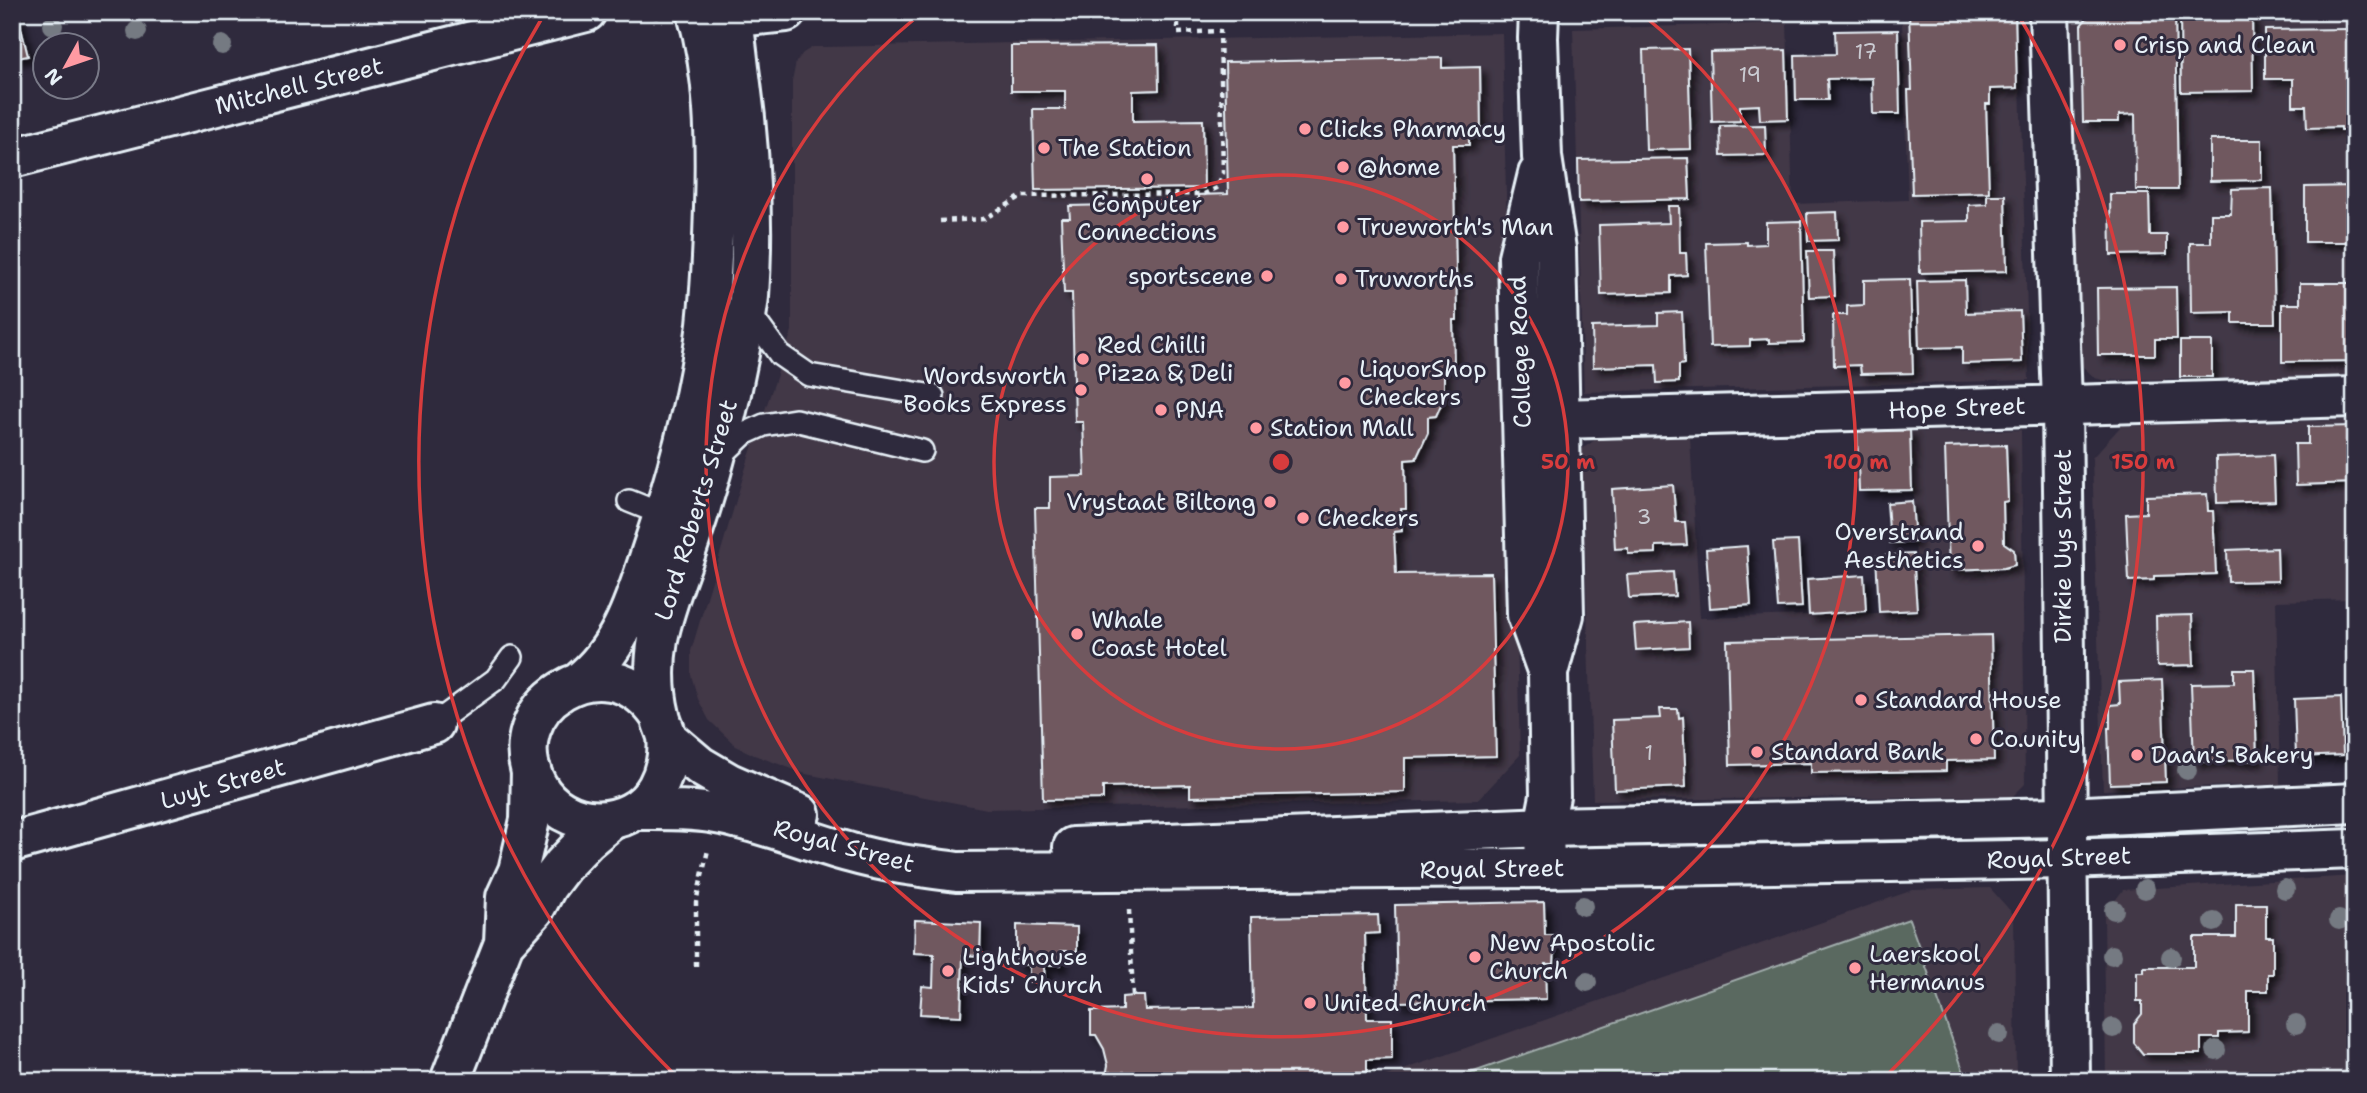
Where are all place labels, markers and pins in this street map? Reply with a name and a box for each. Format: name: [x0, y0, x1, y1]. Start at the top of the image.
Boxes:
place label: Crisp and Clean: [2134, 29, 2316, 61]
marker: Crisp and Clean: [2112, 37, 2128, 53]
place label: Clicks Pharmacy: [1319, 113, 1506, 145]
marker: Clicks Pharmacy: [1297, 121, 1313, 137]
place label: The Station: [1058, 132, 1192, 164]
marker: The Station: [1036, 140, 1052, 156]
place label: @home: [1357, 151, 1441, 183]
marker: @home: [1335, 159, 1351, 175]
marker: Computer Connections: [1139, 171, 1155, 187]
place label: Computer Connections: [1077, 188, 1217, 248]
place label: Trueworth's Man: [1357, 211, 1554, 243]
marker: Trueworth's Man: [1335, 219, 1351, 235]
place label: sportscene: [1128, 260, 1253, 292]
place label: Truworths: [1355, 263, 1474, 295]
marker: sportscene: [1259, 268, 1275, 284]
marker: Truworths: [1333, 271, 1349, 287]
place label: Red Chilli Pizza & Deli: [1097, 329, 1233, 389]
marker: Red Chilli Pizza & Deli: [1075, 351, 1091, 367]
place label: LiquorShop Checkers: [1359, 353, 1487, 413]
place label: Wordsworth Books Express: [903, 360, 1067, 420]
marker: LiquorShop Checkers: [1337, 375, 1353, 391]
marker: Wordsworth Books Express: [1073, 382, 1089, 398]
place label: PNA: [1175, 394, 1224, 426]
marker: PNA: [1153, 402, 1169, 418]
place label: Station Mall: [1270, 412, 1415, 444]
marker: Station Mall: [1248, 420, 1264, 436]
centre of rings: [1269, 450, 1293, 474]
place label: Vrystaat Biltong: [1066, 486, 1256, 518]
marker: Vrystaat Biltong: [1262, 494, 1278, 510]
place label: Checkers: [1317, 502, 1419, 534]
marker: Checkers: [1295, 510, 1311, 526]
place label: Overstrand Aesthetics: [1834, 516, 1964, 576]
marker: Overstrand Aesthetics: [1970, 538, 1986, 554]
place label: Whale Coast Hotel: [1091, 604, 1228, 664]
marker: Whale Coast Hotel: [1069, 626, 1085, 642]
place label: Standard House: [1875, 684, 2062, 716]
marker: Standard House: [1853, 692, 1869, 708]
place label: Co.unity: [1990, 723, 2081, 755]
marker: Co.unity: [1968, 731, 1984, 747]
place label: Standard Bank: [1771, 736, 1944, 768]
place label: Daan's Bakery: [2151, 739, 2314, 771]
marker: Standard Bank: [1749, 744, 1765, 760]
marker: Daan's Bakery: [2129, 747, 2145, 763]
place label: New Apostolic Church: [1489, 927, 1656, 987]
place label: Laerskool Hermanus: [1869, 938, 1985, 998]
place label: Lighthouse Kids' Church: [962, 941, 1103, 1001]
marker: New Apostolic Church: [1467, 949, 1483, 965]
marker: Laerskool Hermanus: [1847, 960, 1863, 976]
marker: Lighthouse Kids' Church: [940, 963, 956, 979]
place label: United Church: [1324, 987, 1487, 1019]
marker: United Church: [1302, 995, 1318, 1011]

